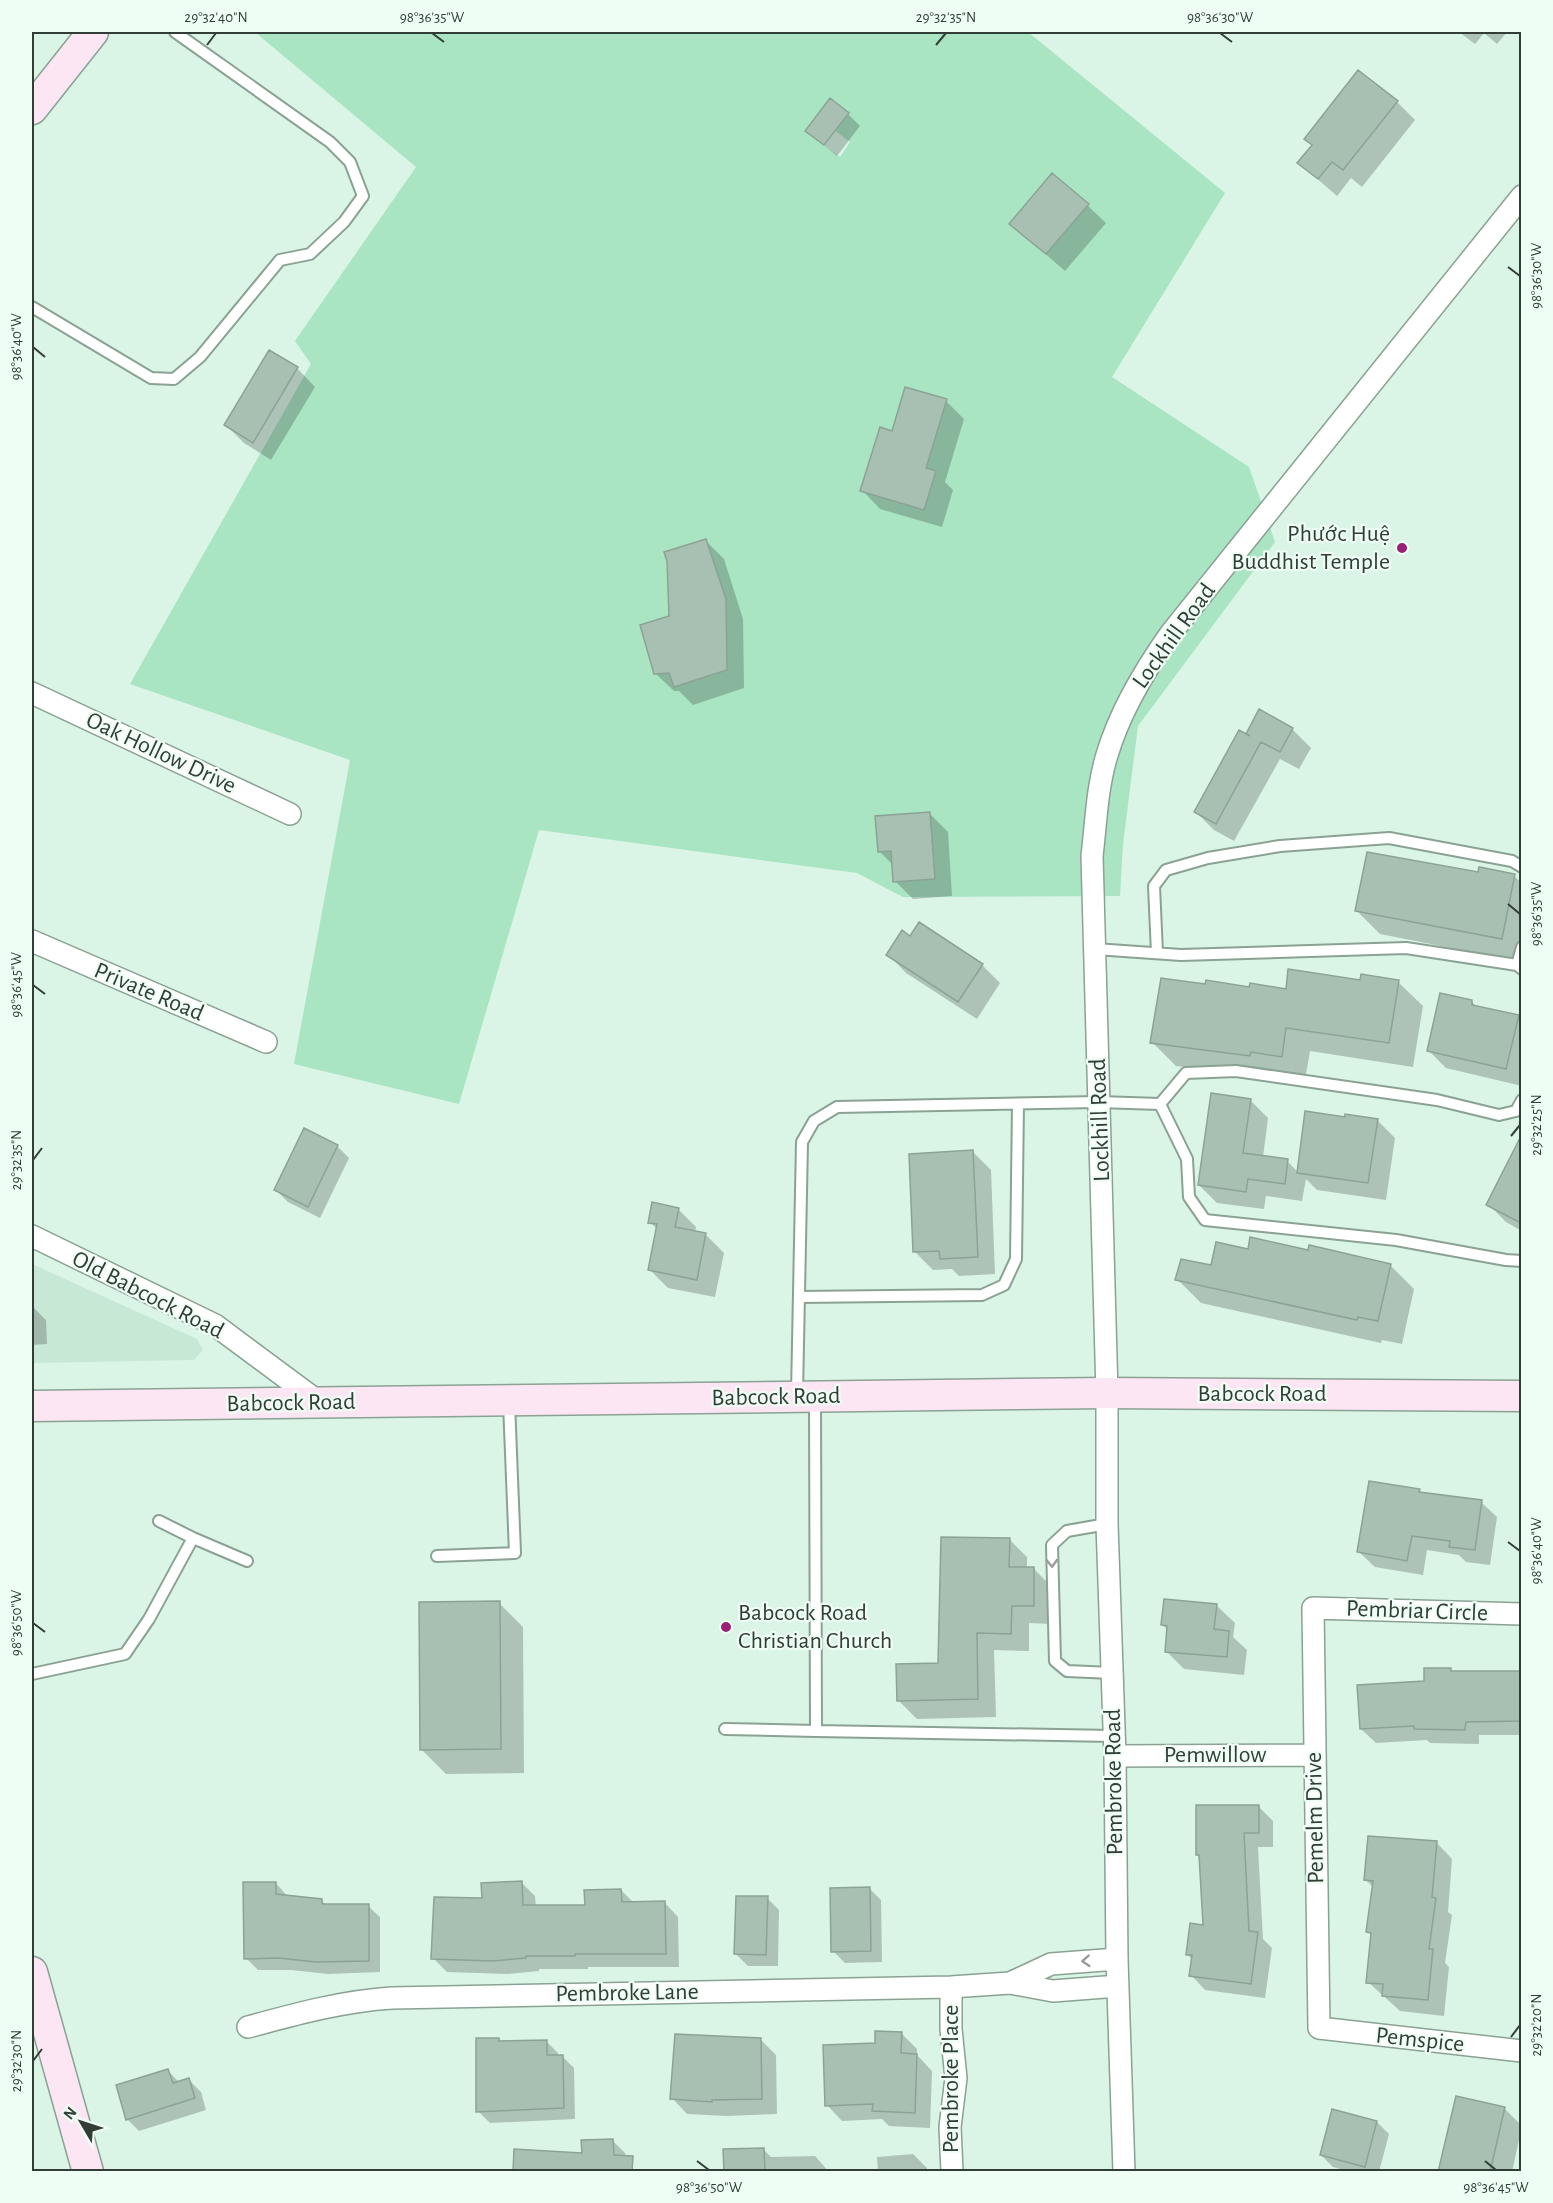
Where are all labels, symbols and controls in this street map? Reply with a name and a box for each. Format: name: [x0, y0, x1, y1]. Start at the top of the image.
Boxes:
text: 29°32'40"N: [184, 10, 248, 25]
text: 98°36'35"W: [400, 10, 465, 25]
text: 29°32'35"N: [916, 10, 976, 25]
text: 98°36'30"W: [1187, 10, 1254, 25]
text: 98°36'30"W: [1529, 242, 1544, 309]
text: 98°36'40"W: [9, 313, 24, 381]
place label: Phước Huệ Buddhist Temple: [1232, 522, 1390, 574]
marker: Phước Huệ Buddhist Temple: [1395, 541, 1409, 555]
street label: Lockhill Road: [1128, 579, 1220, 693]
street label: Oak Hollow Drive: [82, 708, 240, 798]
text: 98°36'35"W: [1529, 881, 1544, 946]
text: 98°36'45"W: [9, 952, 24, 1018]
street label: Private Road: [91, 958, 207, 1026]
street label: Lockhill Road: [1086, 1058, 1114, 1182]
text: 29°32'25"N: [1529, 1094, 1544, 1156]
text: 29°32'35"N: [9, 1130, 24, 1190]
street label: Old Babcock Road: [68, 1246, 228, 1344]
street label: Babcock Road: [1197, 1382, 1327, 1406]
street label: Babcock Road: [711, 1384, 841, 1410]
street label: Babcock Road: [226, 1390, 356, 1416]
text: 98°36'40"W: [1529, 1517, 1544, 1585]
one-way arrow: [1046, 1558, 1059, 1567]
text: 98°36'50"W: [9, 1589, 24, 1656]
street label: Pembriar Circle: [1346, 1597, 1488, 1625]
place label: Babcock Road Christian Church: [738, 1601, 892, 1653]
marker: Babcock Road Christian Church: [719, 1620, 733, 1634]
street label: Pembroke Road: [1101, 1708, 1127, 1856]
street label: Pemwillow: [1164, 1743, 1266, 1767]
street label: Pemelm Drive: [1302, 1752, 1328, 1884]
one-way arrow: [1081, 1954, 1090, 1967]
street label: Pembroke Lane: [555, 1980, 699, 2006]
text: 29°32'20"N: [1529, 1994, 1544, 2056]
street label: Pembroke Place: [939, 2005, 963, 2153]
street label: Pemspice: [1375, 2023, 1465, 2057]
text: 29°32'30"N: [9, 2030, 24, 2092]
north arrow: [51, 2092, 111, 2152]
text: N: [60, 2104, 80, 2123]
text: 98°36'50"W: [676, 2180, 743, 2195]
text: 98°36'45"W: [1463, 2180, 1529, 2195]

